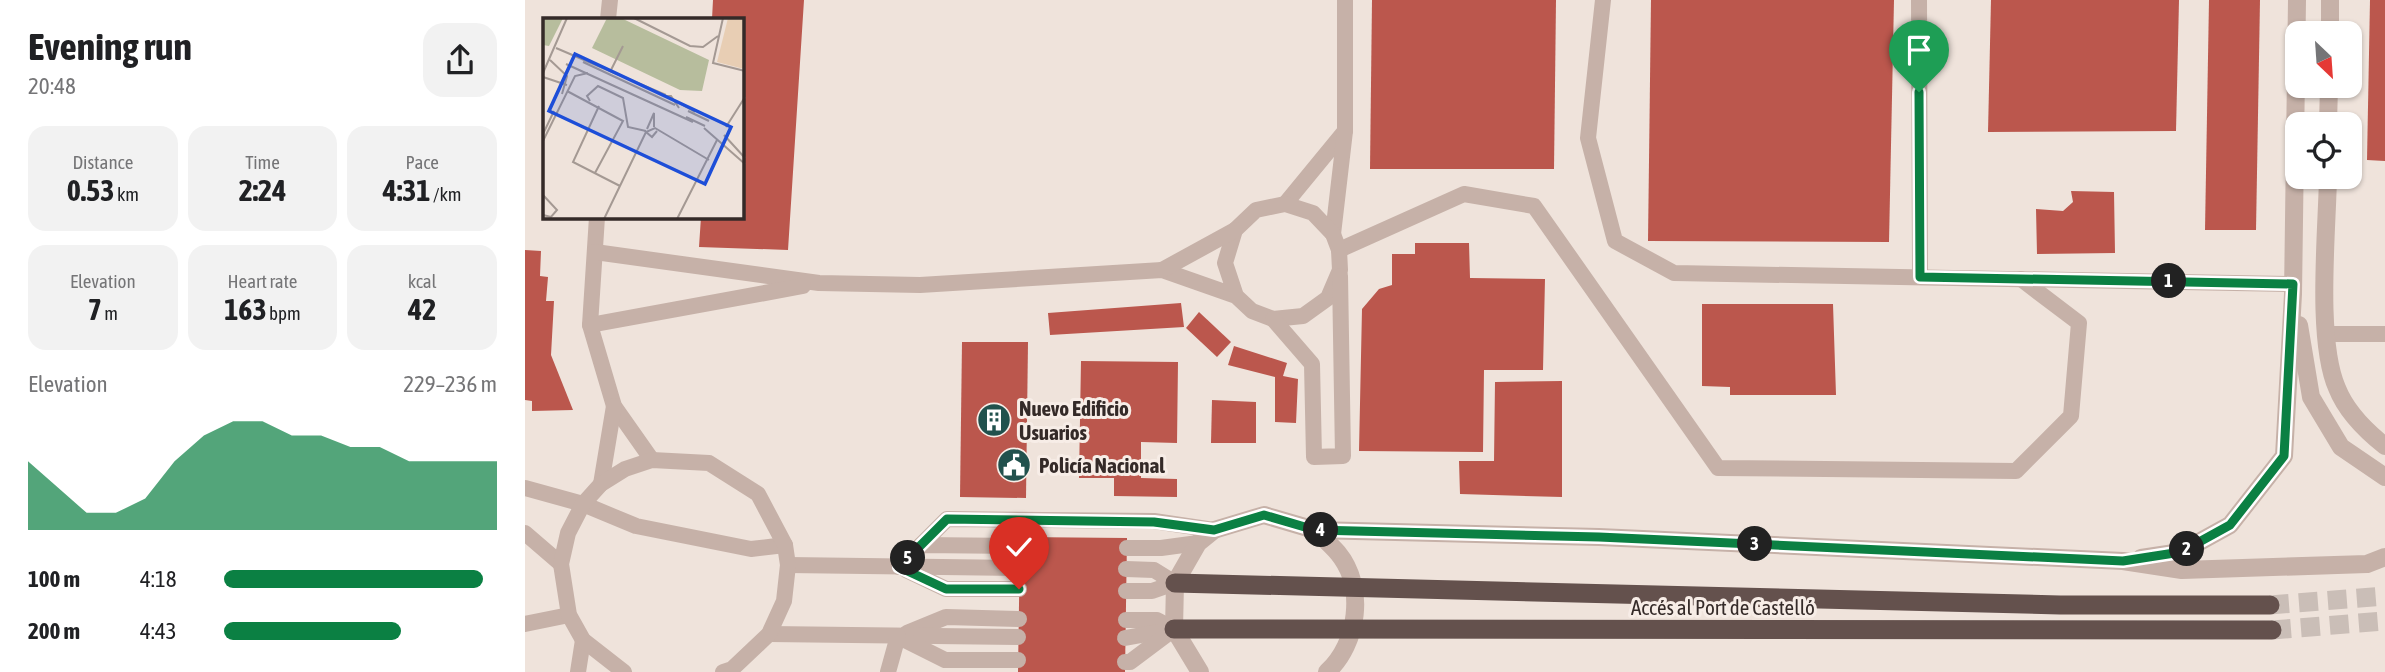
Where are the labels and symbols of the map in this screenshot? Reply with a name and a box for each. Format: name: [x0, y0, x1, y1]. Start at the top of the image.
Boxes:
inset map: [543, 18, 744, 219]
pin: [1889, 20, 1949, 92]
north arrow: [2285, 21, 2363, 98]
pin: 1: [2151, 264, 2187, 298]
place label: Nuevo Edificio Usuarios: [1019, 396, 1129, 444]
building icon: Nuevo Edificio Usuarios: [975, 401, 1013, 439]
public building icon: Policía Nacional: [995, 446, 1033, 484]
place label: Policía Nacional: [1039, 453, 1165, 477]
pin: 4: [1303, 512, 1339, 548]
pin: [989, 517, 1049, 589]
pin: 3: [1737, 526, 1773, 562]
pin: 2: [2169, 532, 2205, 566]
pin: 5: [891, 540, 925, 576]
street label: Accés al Port de Castelló: [1631, 595, 1815, 619]

